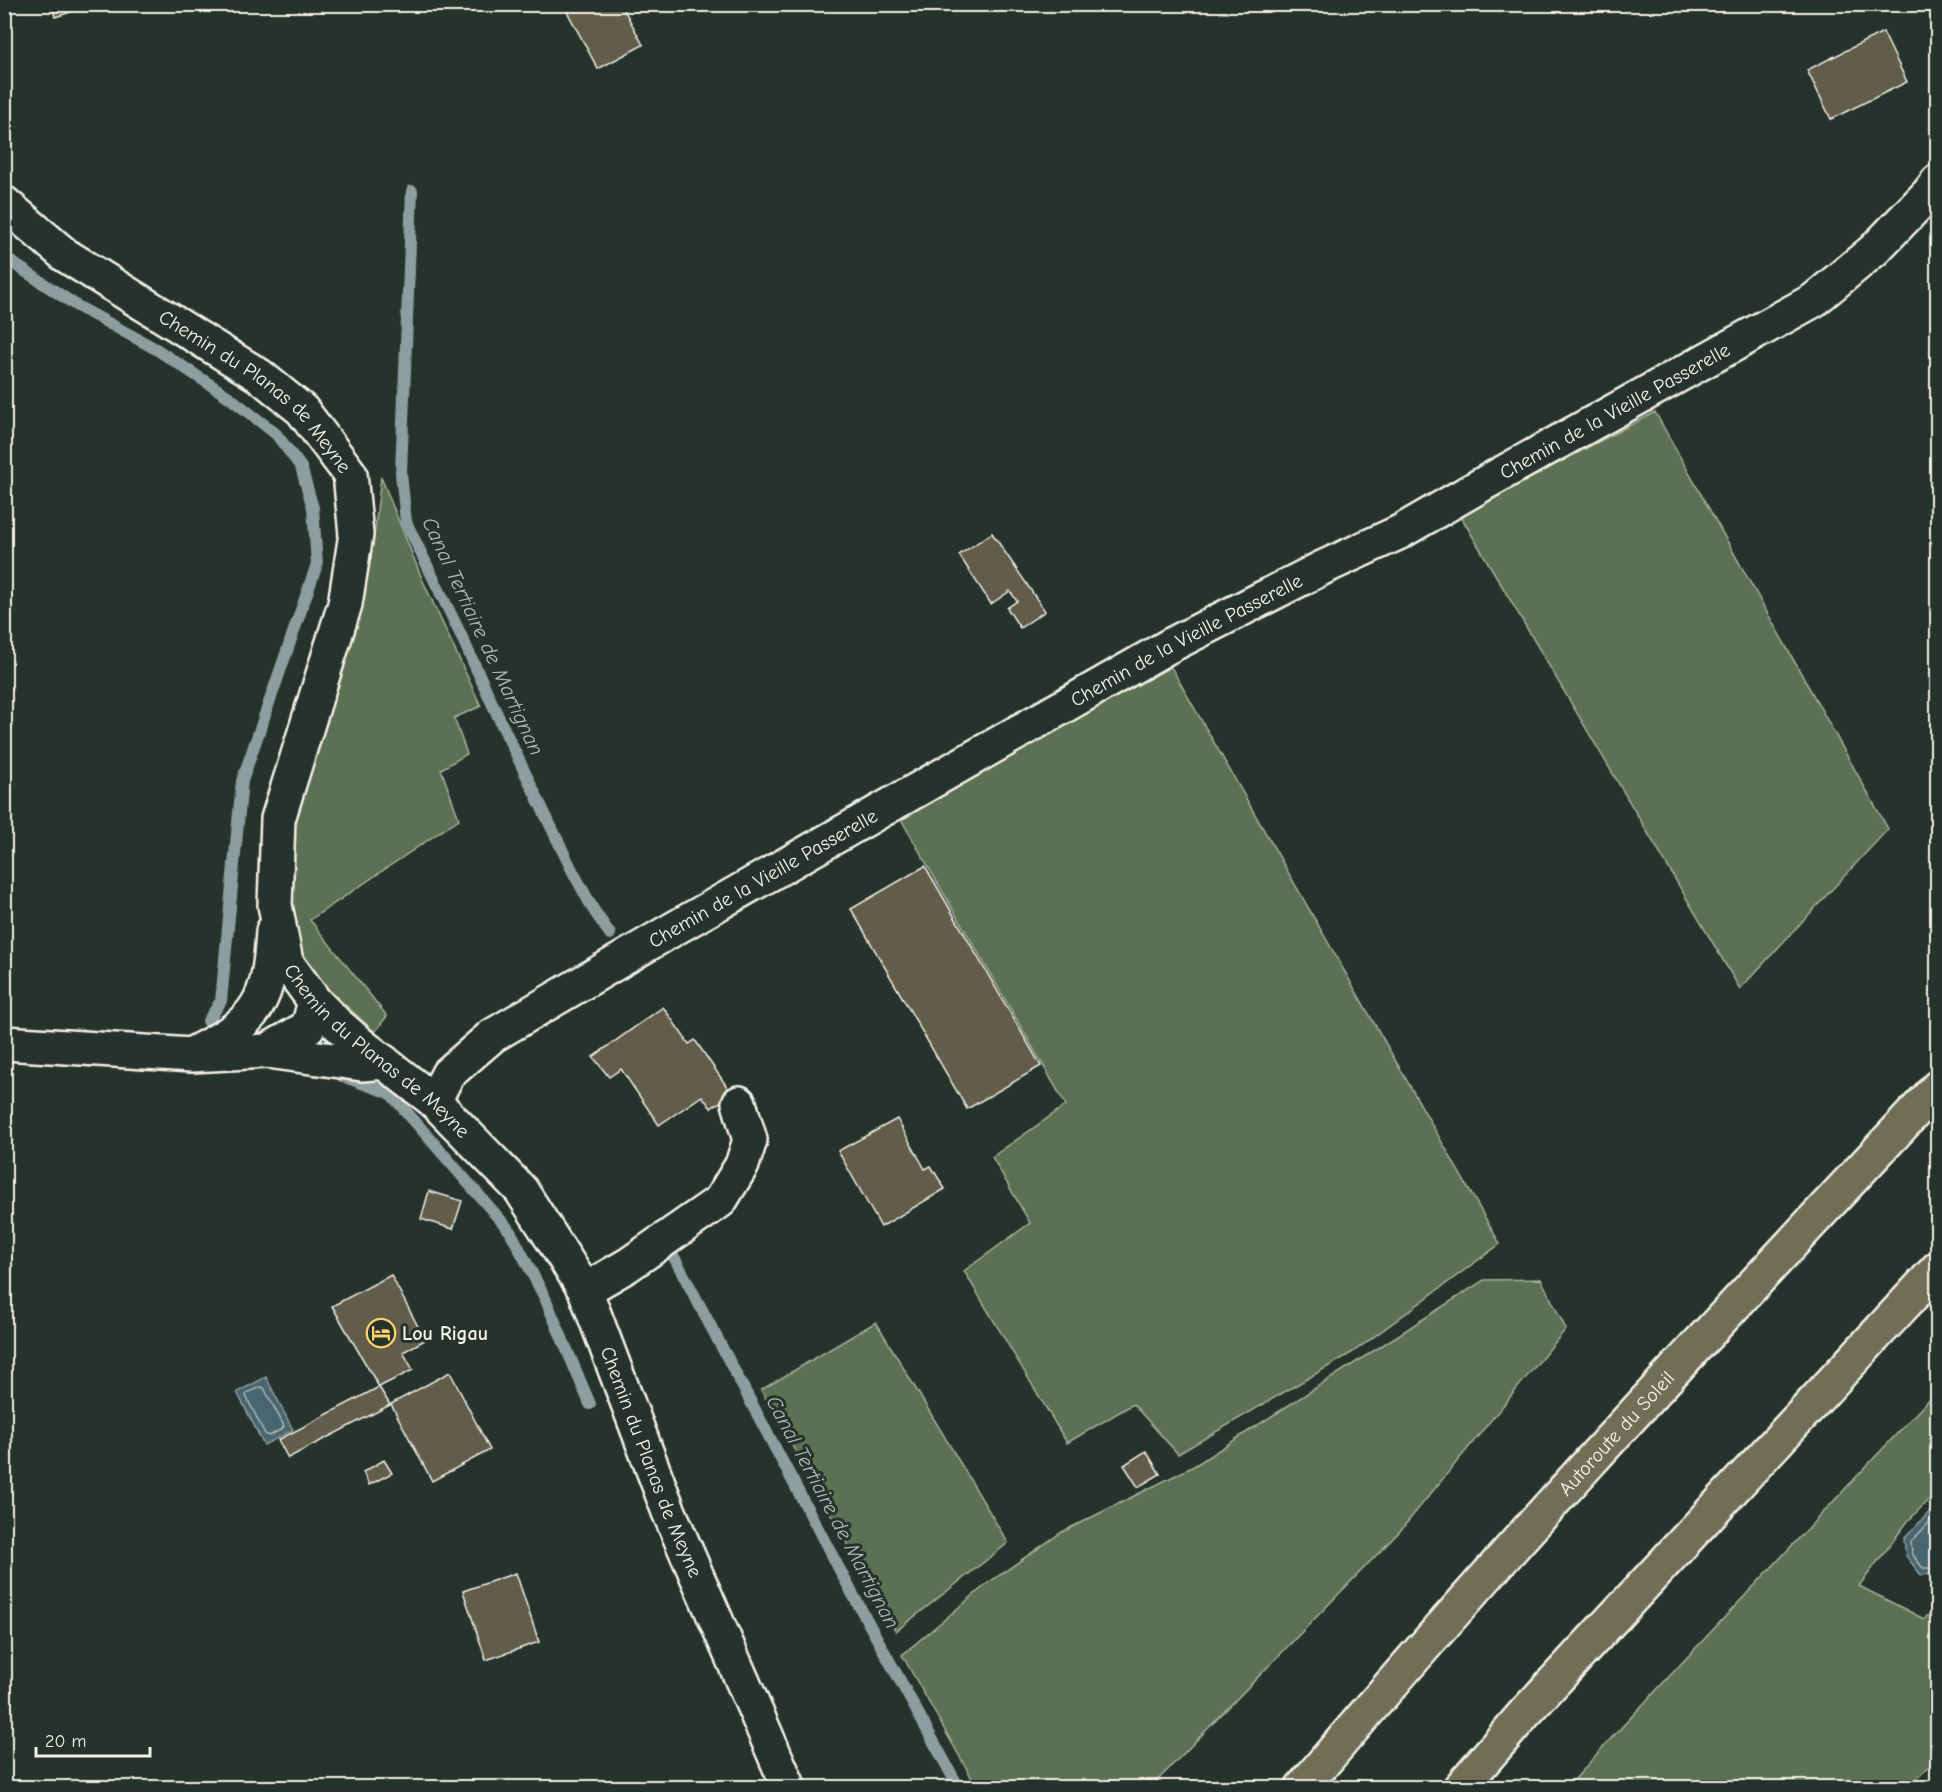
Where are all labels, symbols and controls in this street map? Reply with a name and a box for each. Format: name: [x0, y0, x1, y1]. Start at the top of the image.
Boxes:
street label: Chemin du Planas de Meyne: [155, 305, 356, 477]
street label: Chemin de la Vieille Passerelle: [1496, 338, 1734, 484]
water label: Canal Tertiaire de Martignan: [417, 513, 549, 759]
street label: Chemin de la Vieille Passerelle: [1066, 569, 1306, 711]
street label: Chemin de la Vieille Passerelle: [644, 804, 881, 953]
street label: Chemin du Planas de Meyne: [280, 959, 475, 1142]
hotel icon: Lou Rigau: [365, 1317, 397, 1349]
place label: Lou Rigau: [402, 1322, 488, 1345]
street label: Chemin du Planas de Meyne: [596, 1343, 707, 1581]
street label: Autoroute du Soleil: [1554, 1366, 1679, 1500]
water label: Canal Tertiaire de Martignan: [761, 1392, 905, 1632]
scale bar: [36, 1720, 150, 1758]
text: 20 m: [45, 1731, 86, 1752]

